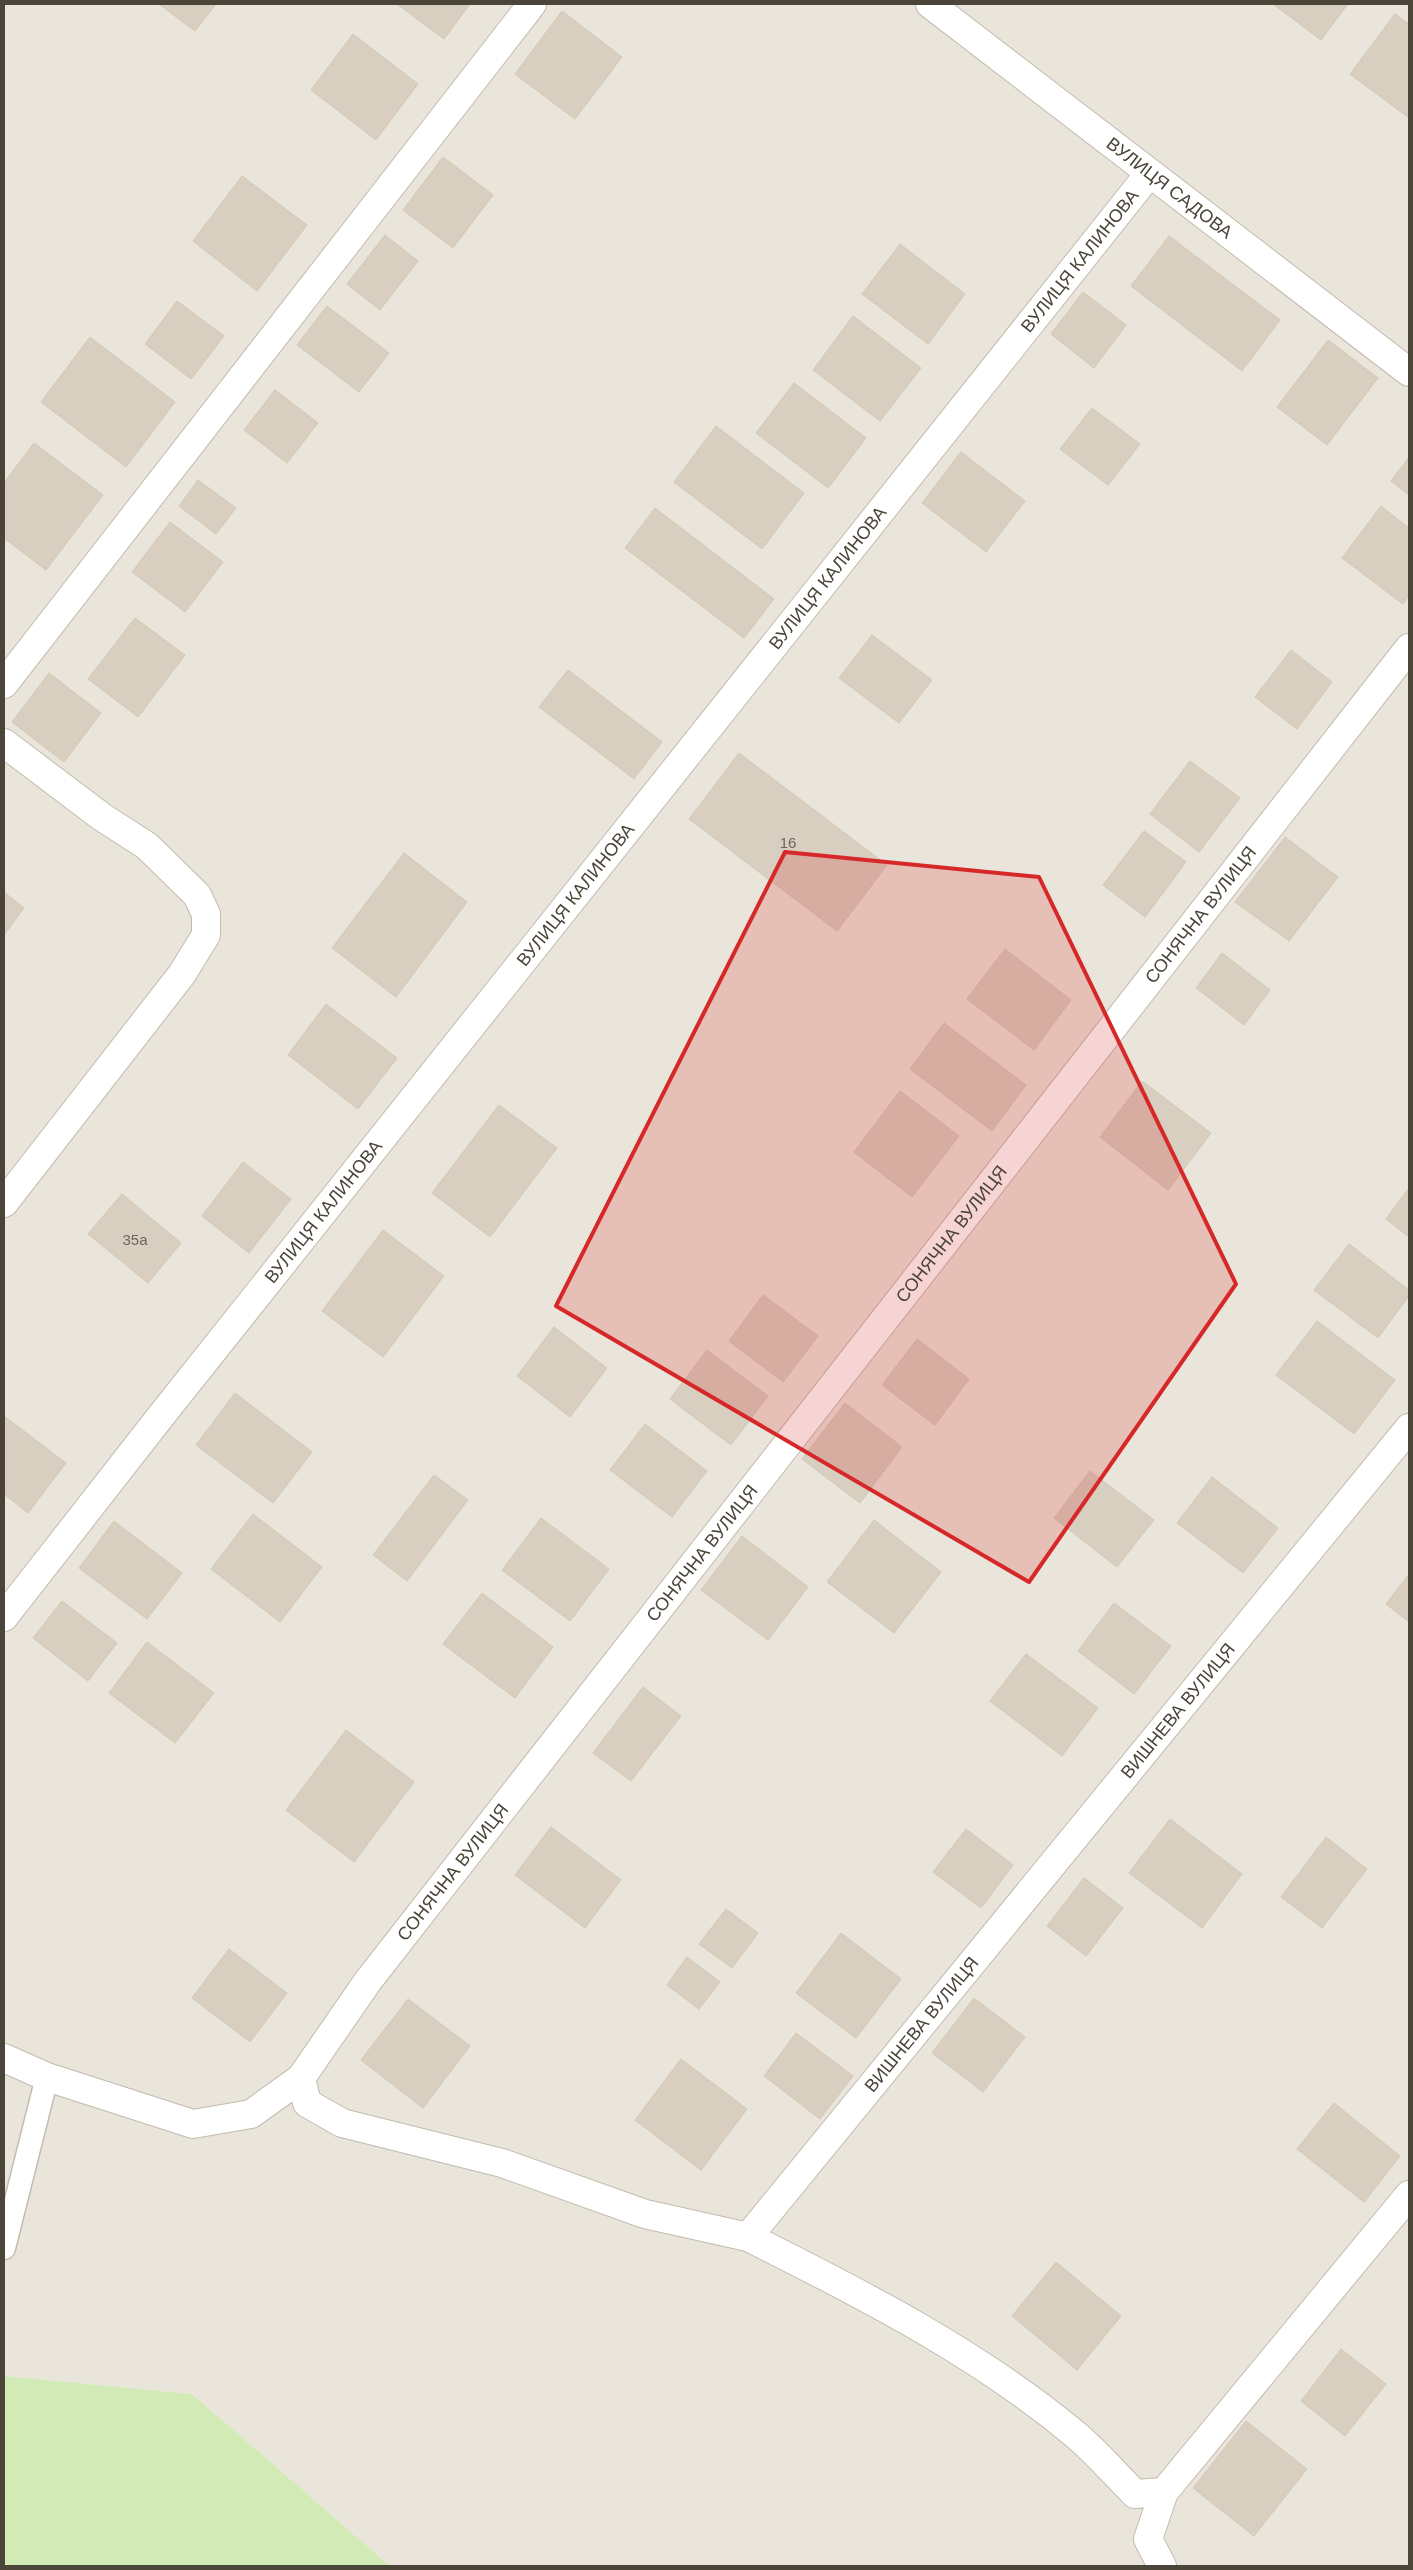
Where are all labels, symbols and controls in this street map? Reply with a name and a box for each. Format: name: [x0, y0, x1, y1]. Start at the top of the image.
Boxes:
street label: ВУЛИЦЯ САДОВА: [1103, 133, 1236, 243]
street label: ВУЛИЦЯ КАЛИНОВА: [1017, 186, 1143, 336]
street label: ВУЛИЦЯ КАЛИНОВА: [765, 503, 890, 653]
street label: ВУЛИЦЯ КАЛИНОВА: [513, 820, 638, 970]
house number: 16: [780, 834, 796, 851]
street label: СОНЯЧНА ВУЛИЦЯ: [1141, 842, 1260, 987]
street label: ВУЛИЦЯ КАЛИНОВА: [261, 1136, 386, 1287]
street label: СОНЯЧНА ВУЛИЦЯ: [892, 1162, 1011, 1306]
house number: 35а: [122, 1231, 148, 1248]
street label: СОНЯЧНА ВУЛИЦЯ: [643, 1481, 762, 1626]
street label: ВИШНЕВА ВУЛИЦЯ: [1117, 1639, 1239, 1782]
street label: СОНЯЧНА ВУЛИЦЯ: [393, 1800, 512, 1945]
street label: ВИШНЕВА ВУЛИЦЯ: [861, 1953, 983, 2096]

